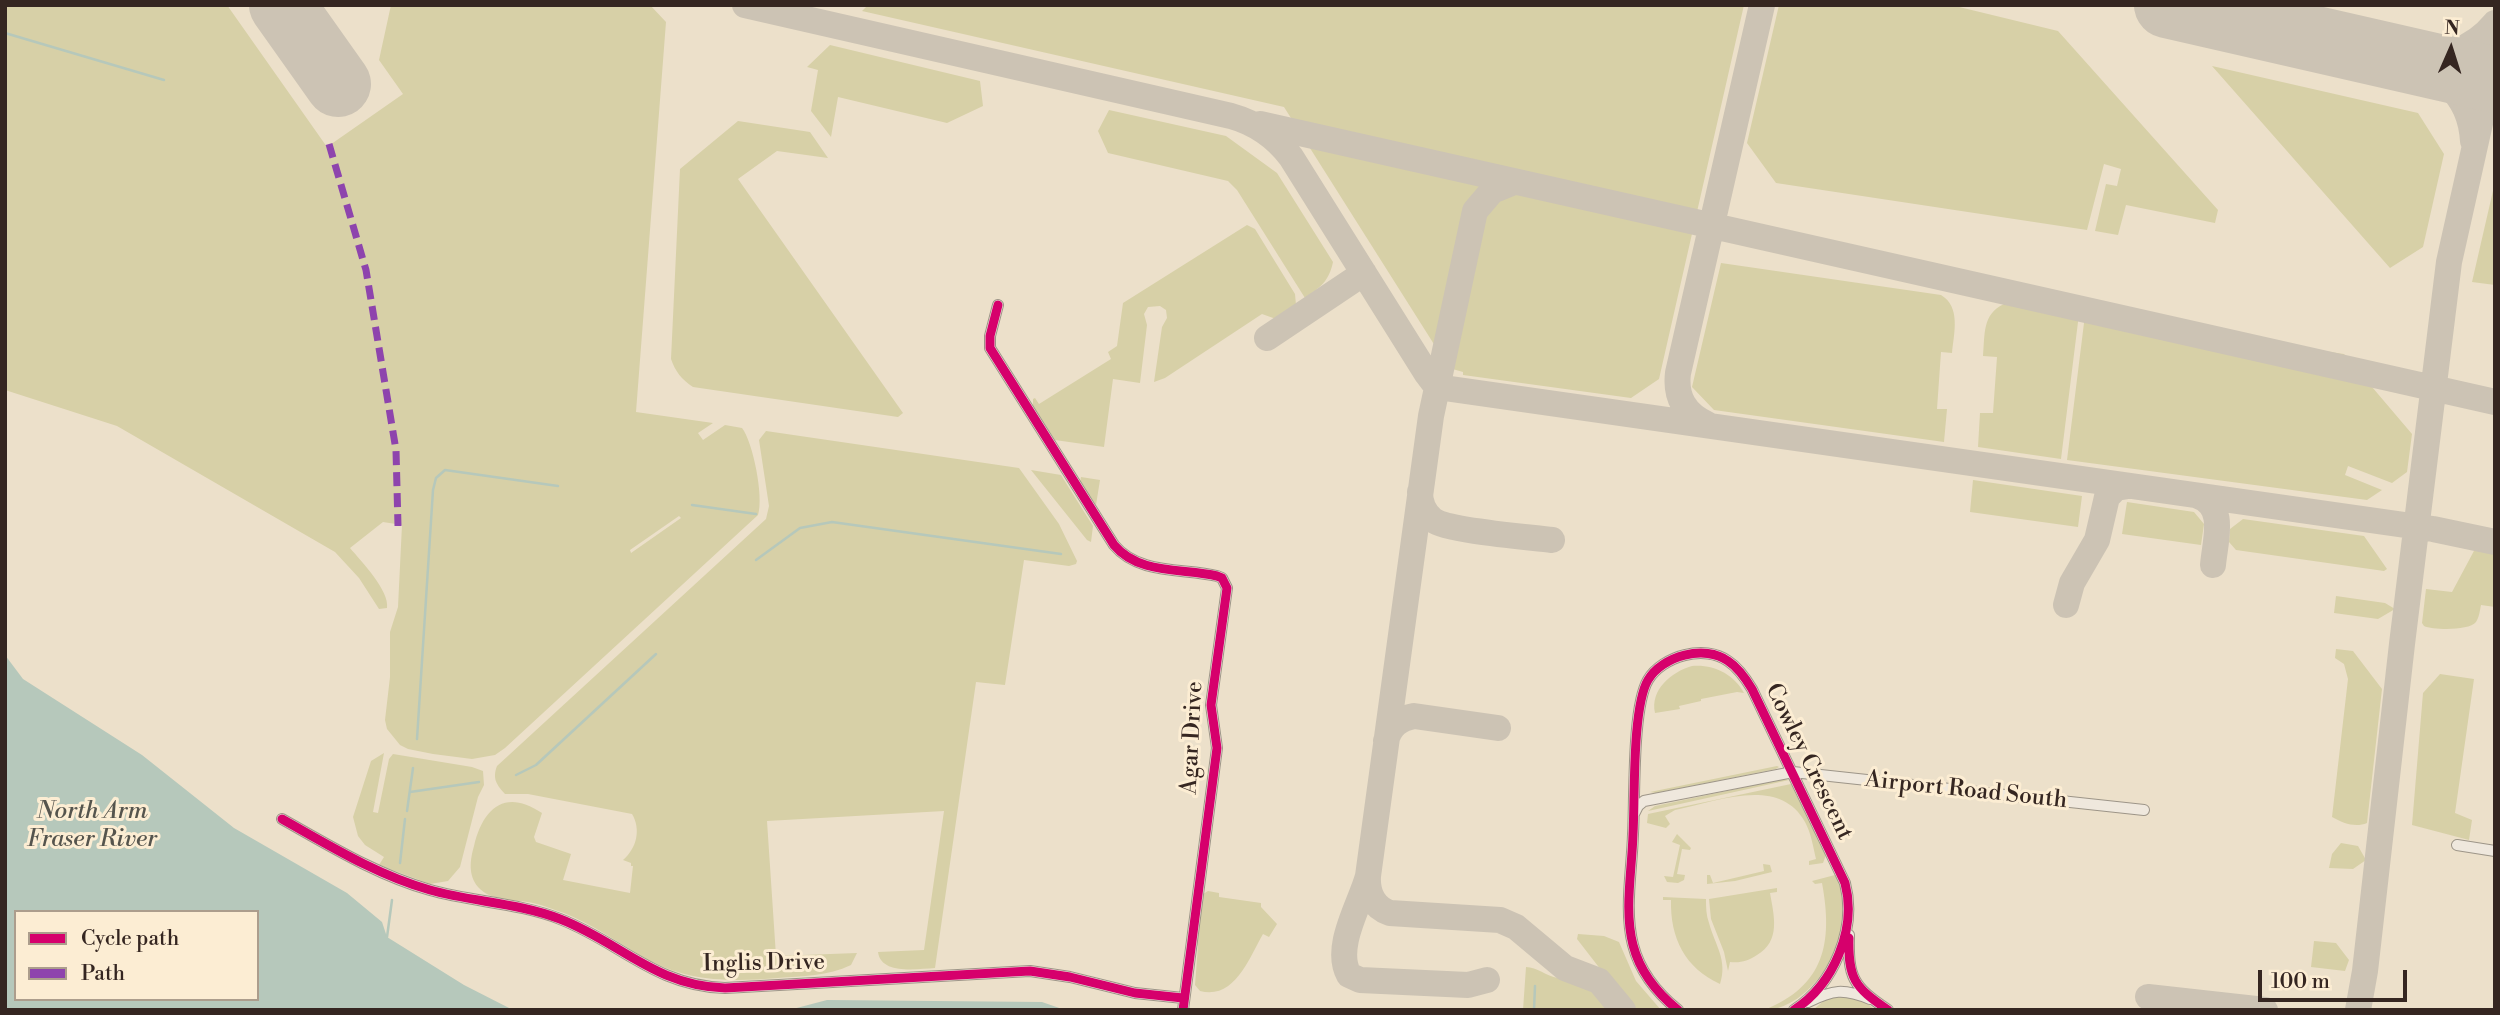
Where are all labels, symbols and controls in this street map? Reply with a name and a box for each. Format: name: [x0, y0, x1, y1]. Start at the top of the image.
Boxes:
north arrow: [2416, 14, 2486, 84]
text: N: [2444, 16, 2460, 40]
street label: Cowley Crescent: [1758, 679, 1858, 845]
street label: Agar Drive: [1176, 681, 1210, 795]
street label: Airport Road South: [1864, 767, 2068, 815]
water label: North Arm Fraser River: [27, 798, 157, 854]
legend: [14, 910, 259, 1001]
text: Cycle path: [81, 926, 179, 952]
street label: Inglis Drive: [703, 949, 825, 979]
scale bar: [2262, 956, 2411, 1000]
text: Path: [81, 961, 125, 987]
text: 100 m: [2271, 969, 2330, 995]

